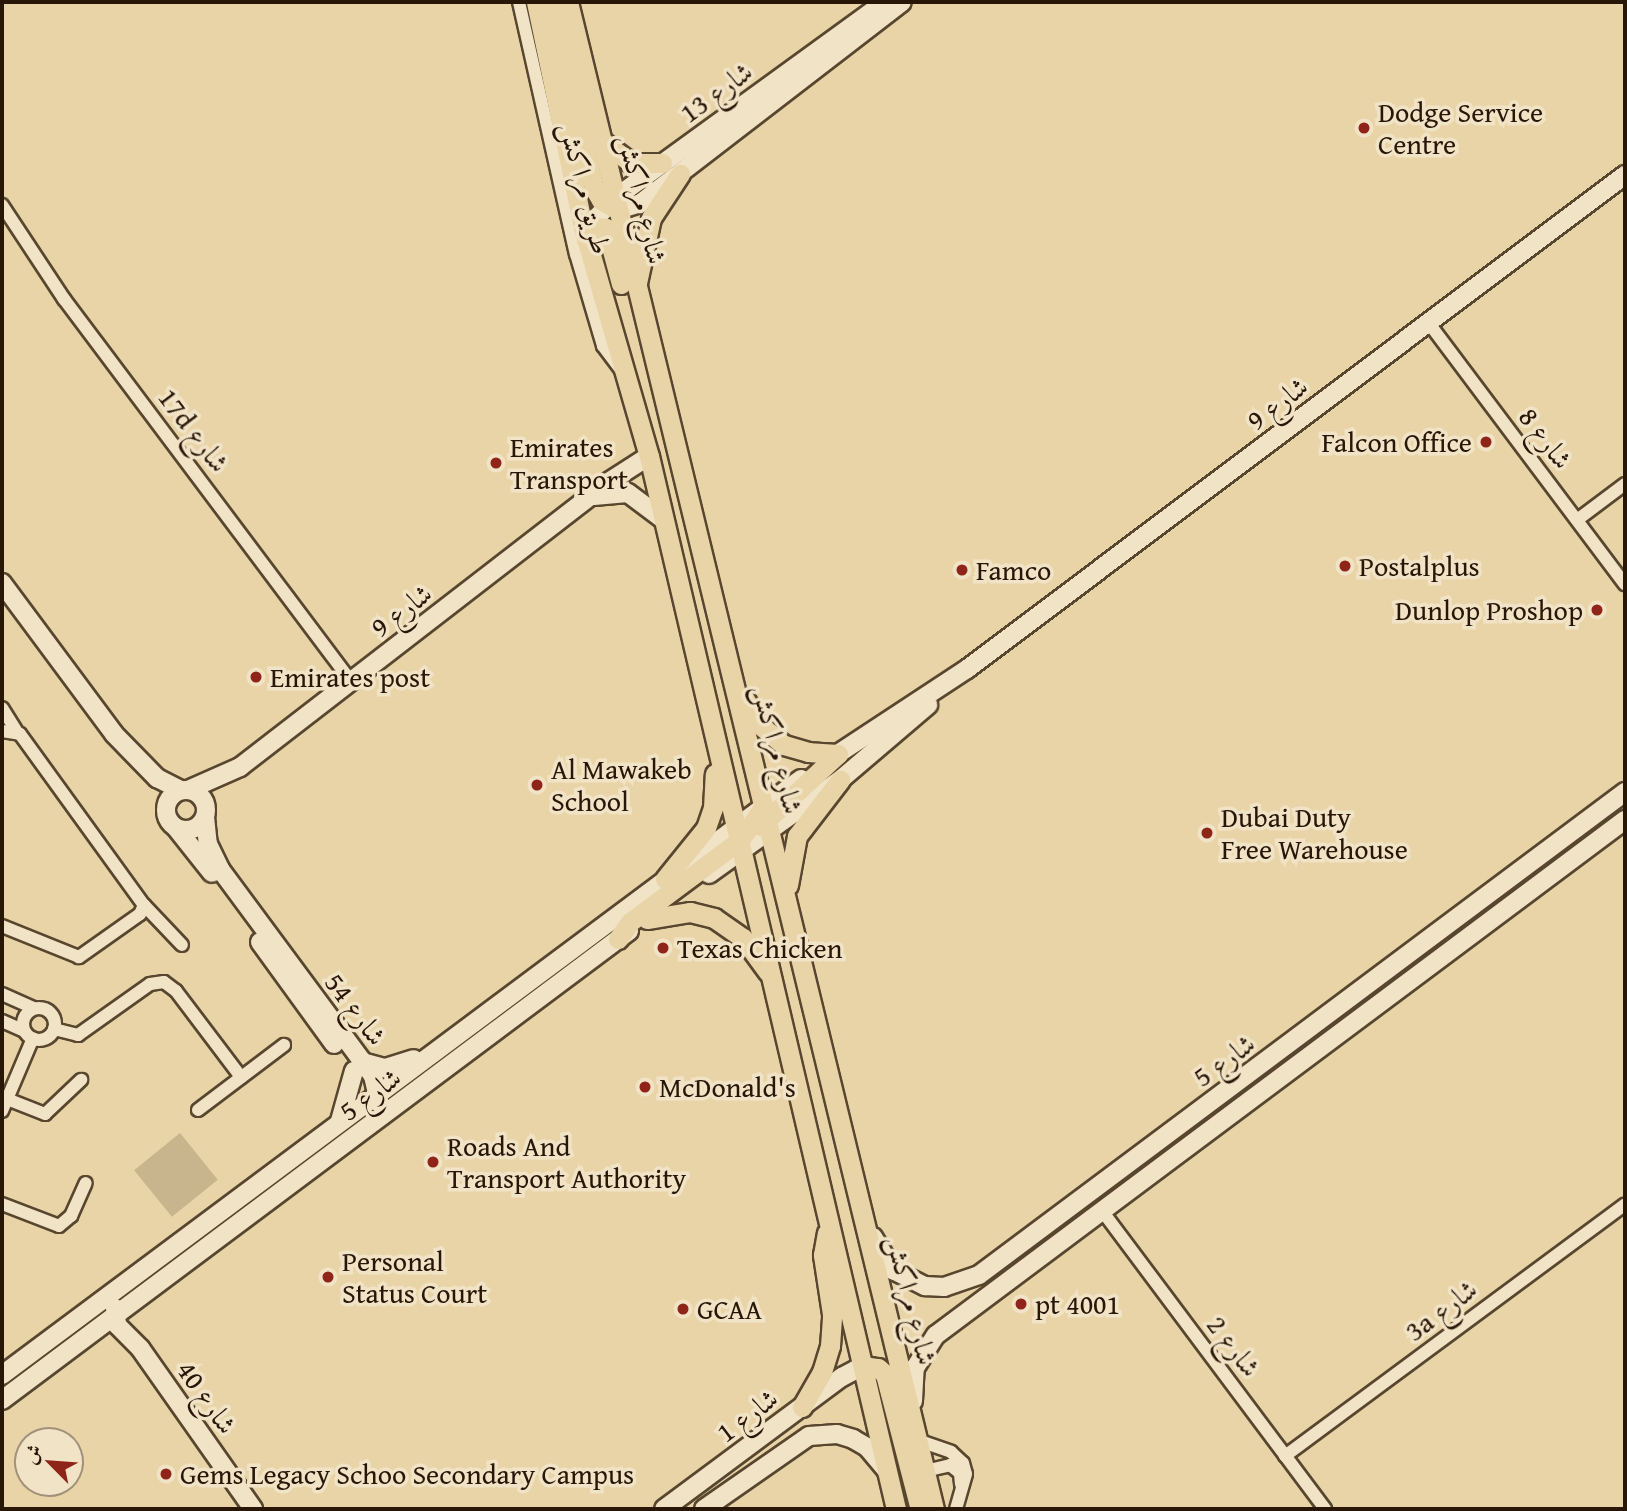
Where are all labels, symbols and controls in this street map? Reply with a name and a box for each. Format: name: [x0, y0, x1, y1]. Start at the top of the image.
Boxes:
street label: شارع 13: [673, 54, 759, 130]
place label: Dodge Service Centre: [1378, 95, 1543, 161]
street label: طريق مراكش: [553, 118, 619, 258]
marker: Dodge Service Centre: [1356, 120, 1372, 136]
street label: شارع مراكش: [612, 131, 674, 267]
street label: شارع 9: [1240, 369, 1314, 437]
street label: 17d شارع: [151, 381, 237, 479]
street label: شارع 8: [1512, 401, 1580, 475]
place label: Falcon Office: [1321, 425, 1472, 459]
place label: Emirates Transport: [510, 430, 628, 496]
marker: Falcon Office: [1478, 434, 1494, 450]
marker: Emirates Transport: [488, 455, 504, 471]
place label: Postalplus: [1359, 549, 1480, 583]
place label: Famco: [976, 553, 1051, 587]
marker: Postalplus: [1337, 558, 1353, 574]
marker: Famco: [954, 562, 970, 578]
street label: شارع 9: [364, 576, 438, 644]
place label: Dunlop Proshop: [1395, 593, 1583, 627]
marker: Dunlop Proshop: [1589, 602, 1605, 618]
place label: Emirates post: [270, 660, 430, 694]
marker: Emirates post: [248, 669, 264, 685]
street label: شارع مراكش: [746, 681, 810, 817]
place label: Al Mawakeb School: [551, 752, 692, 818]
marker: Al Mawakeb School: [529, 777, 545, 793]
place label: Dubai Duty Free Warehouse: [1221, 800, 1408, 866]
marker: Dubai Duty Free Warehouse: [1199, 825, 1215, 841]
place label: Texas Chicken: [677, 931, 842, 965]
marker: Texas Chicken: [655, 940, 671, 956]
street label: شارع 54: [318, 966, 394, 1052]
street label: شارع 5: [1187, 1026, 1261, 1094]
street label: شارع 5: [333, 1060, 407, 1128]
place label: McDonald's: [659, 1070, 796, 1104]
marker: McDonald's: [637, 1079, 653, 1095]
place label: Roads And Transport Authority: [447, 1129, 686, 1195]
marker: Roads And Transport Authority: [425, 1154, 441, 1170]
street label: شارع مراكش: [880, 1232, 944, 1368]
place label: Personal Status Court: [342, 1244, 487, 1310]
marker: Personal Status Court: [320, 1269, 336, 1285]
street label: 3a شارع: [1398, 1272, 1484, 1348]
place label: pt 4001: [1035, 1287, 1120, 1321]
place label: GCAA: [697, 1292, 762, 1326]
marker: pt 4001: [1013, 1296, 1029, 1312]
marker: GCAA: [675, 1301, 691, 1317]
street label: شارع 2: [1200, 1309, 1268, 1383]
street label: شارع 40: [170, 1354, 244, 1440]
street label: شارع 1: [710, 1381, 784, 1449]
north arrow: [14, 1427, 84, 1497]
text: ش: [15, 1440, 48, 1468]
place label: Gems Legacy Schoo Secondary Campus: [180, 1457, 634, 1491]
marker: Gems Legacy Schoo Secondary Campus: [158, 1466, 174, 1482]

